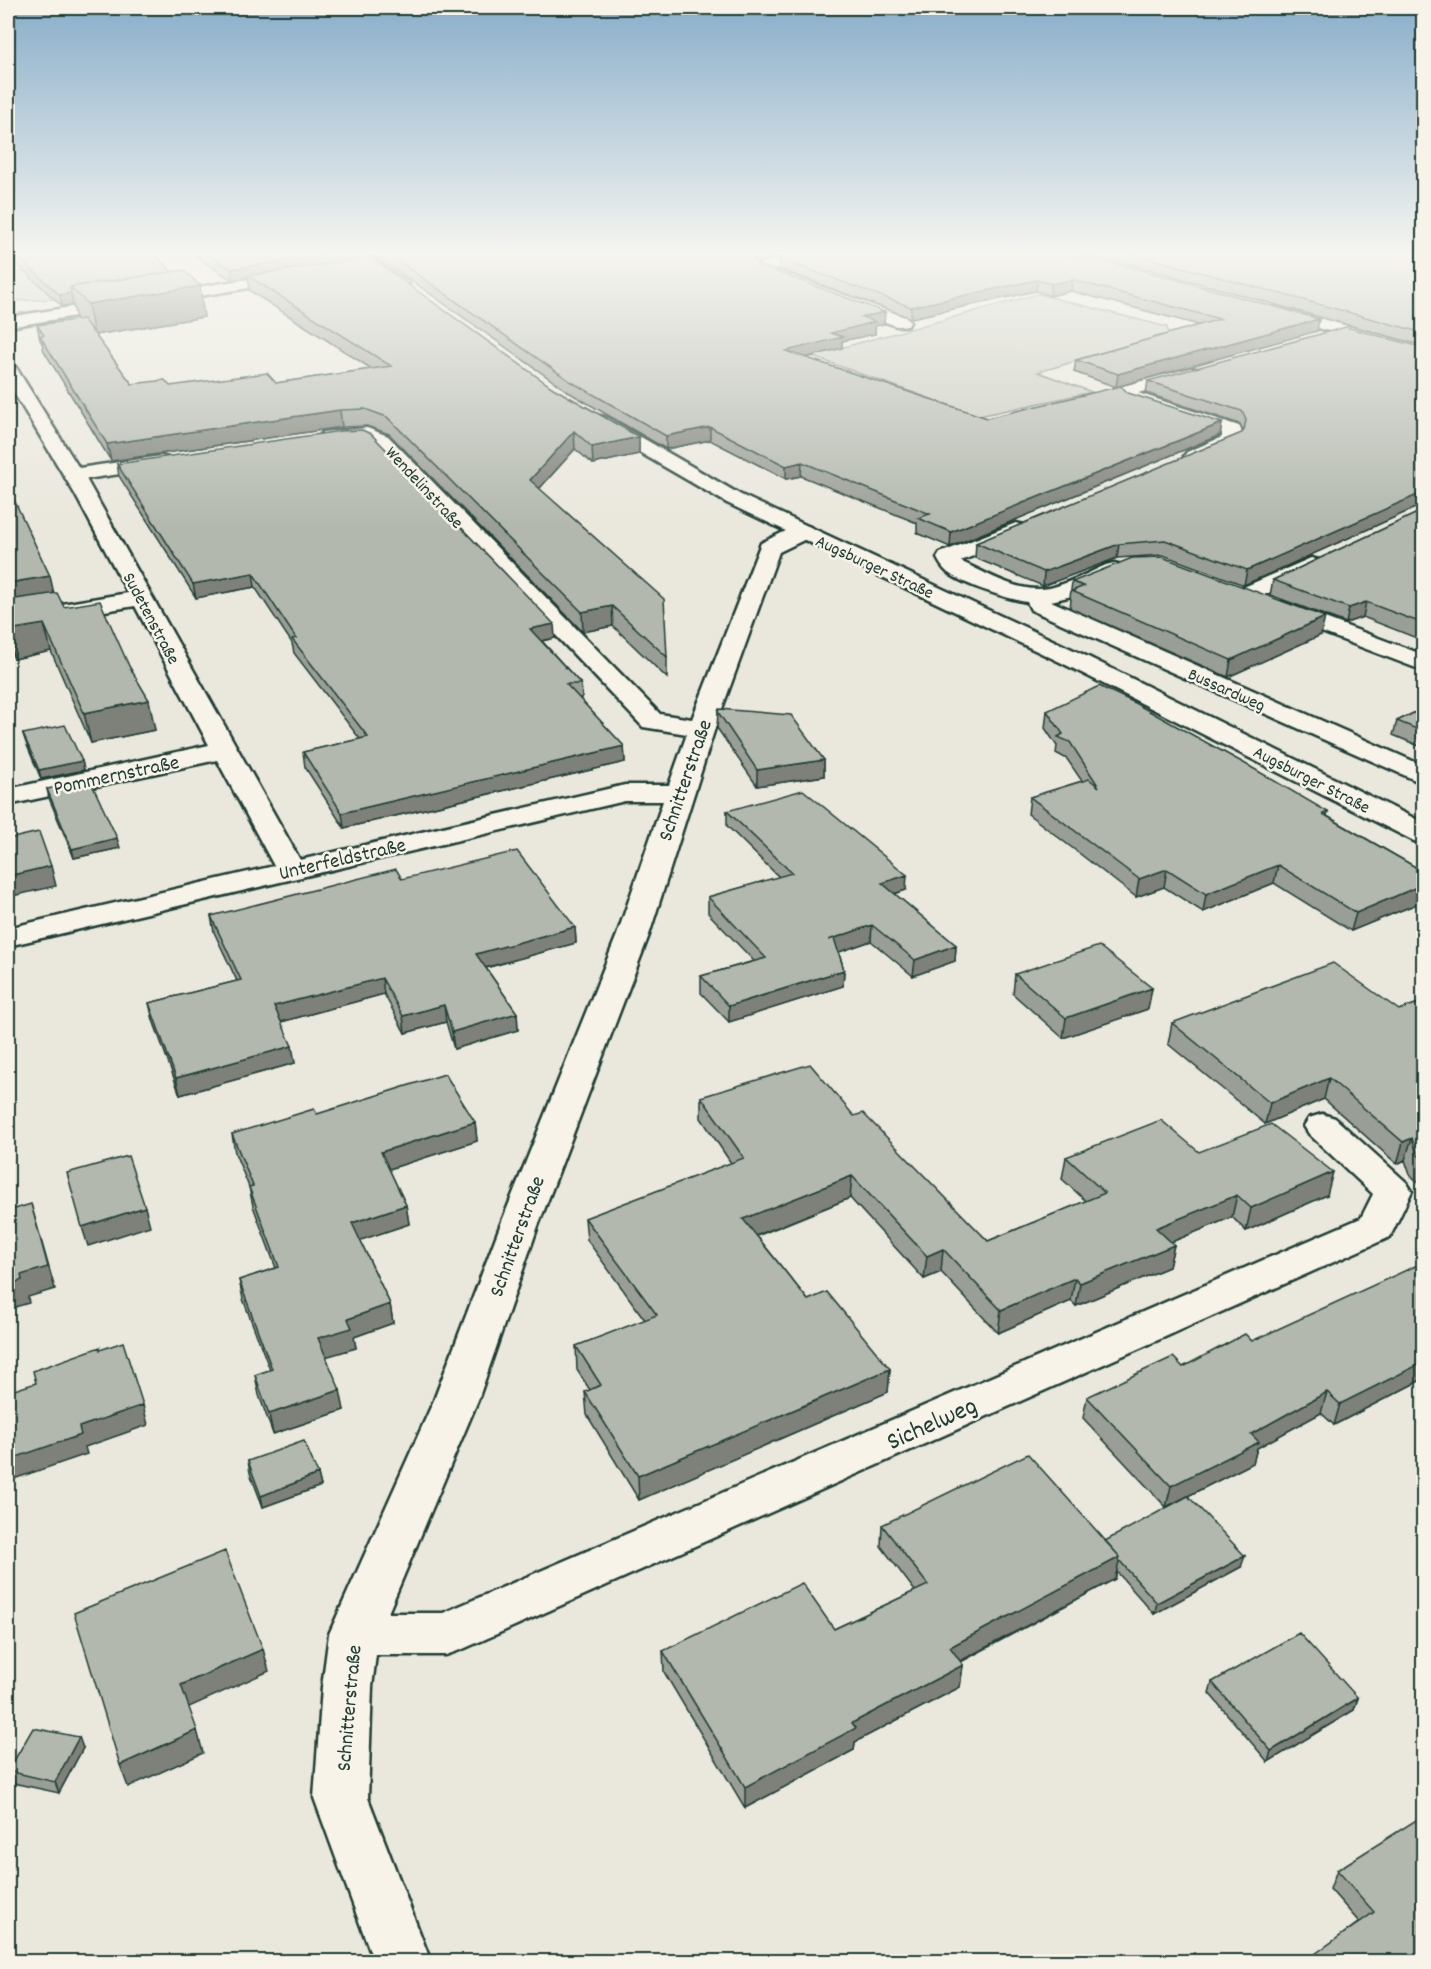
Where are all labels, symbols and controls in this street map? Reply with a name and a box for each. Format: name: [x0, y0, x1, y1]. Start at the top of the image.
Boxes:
street label: Wendelinstraße: [378, 442, 468, 536]
street label: Augsburger Straße: [811, 530, 937, 607]
street label: Sudetenstraße: [115, 569, 185, 670]
street label: Bussardweg: [1183, 663, 1269, 720]
street label: Schnitterstraße: [652, 716, 722, 846]
street label: Augsburger Straße: [1248, 741, 1374, 821]
street label: Pommernstraße: [51, 749, 182, 805]
street label: Unterfeldstraße: [276, 832, 409, 890]
street label: Schnitterstraße: [483, 1172, 555, 1302]
street label: Sichelweg: [881, 1389, 984, 1462]
street label: Schnitterstraße: [331, 1644, 371, 1773]

